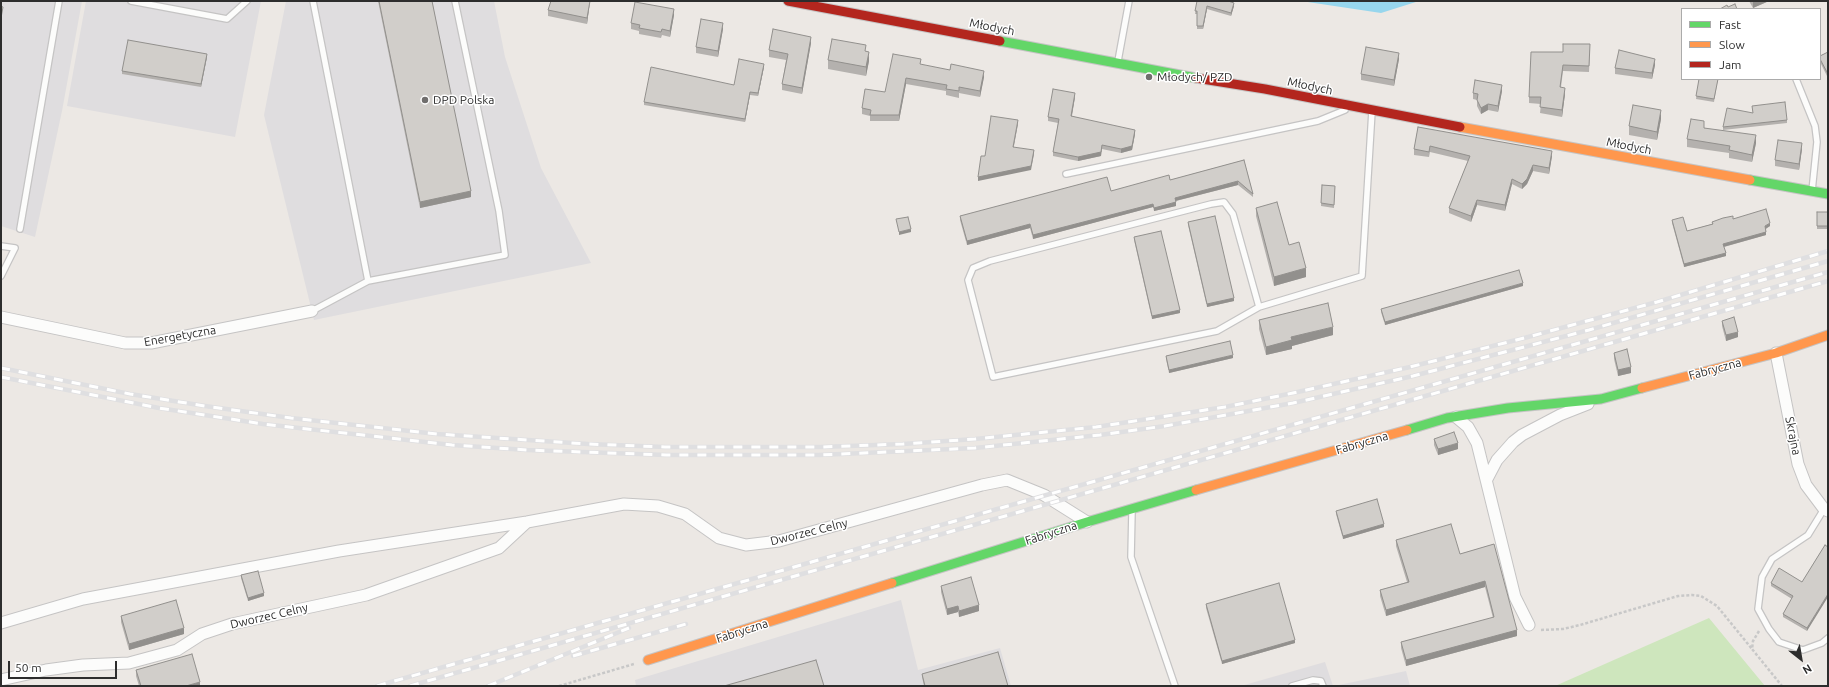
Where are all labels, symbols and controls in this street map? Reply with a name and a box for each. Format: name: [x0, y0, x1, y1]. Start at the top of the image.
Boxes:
legend: [1681, 8, 1821, 80]
street label: Młodych: [968, 16, 1016, 38]
text: Fast: [1719, 18, 1741, 31]
text: Slow: [1719, 38, 1745, 51]
text: Jam: [1719, 58, 1741, 71]
place label: Młodych/ PZD: [1157, 70, 1232, 84]
marker: Młodych/ PZD: [1144, 72, 1154, 82]
street label: Młodych: [1286, 74, 1334, 98]
place label: DPD Polska: [433, 93, 494, 107]
marker: DPD Polska: [420, 95, 430, 105]
street label: Młodych: [1605, 135, 1653, 157]
street label: Energetyczna: [143, 323, 217, 349]
street label: Fabryczna: [1687, 355, 1743, 383]
street label: Skrajna: [1782, 415, 1804, 457]
street label: Fabryczna: [1334, 429, 1390, 457]
street label: Dworzec Celny: [769, 515, 849, 549]
street label: Fabryczna: [1023, 518, 1079, 548]
street label: Dworzec Celny: [229, 600, 309, 632]
street label: Fabryczna: [714, 616, 770, 646]
north arrow: [1781, 639, 1821, 679]
scale bar: [10, 653, 119, 679]
text: 50 m: [15, 661, 42, 674]
text: N: [1801, 662, 1814, 677]

